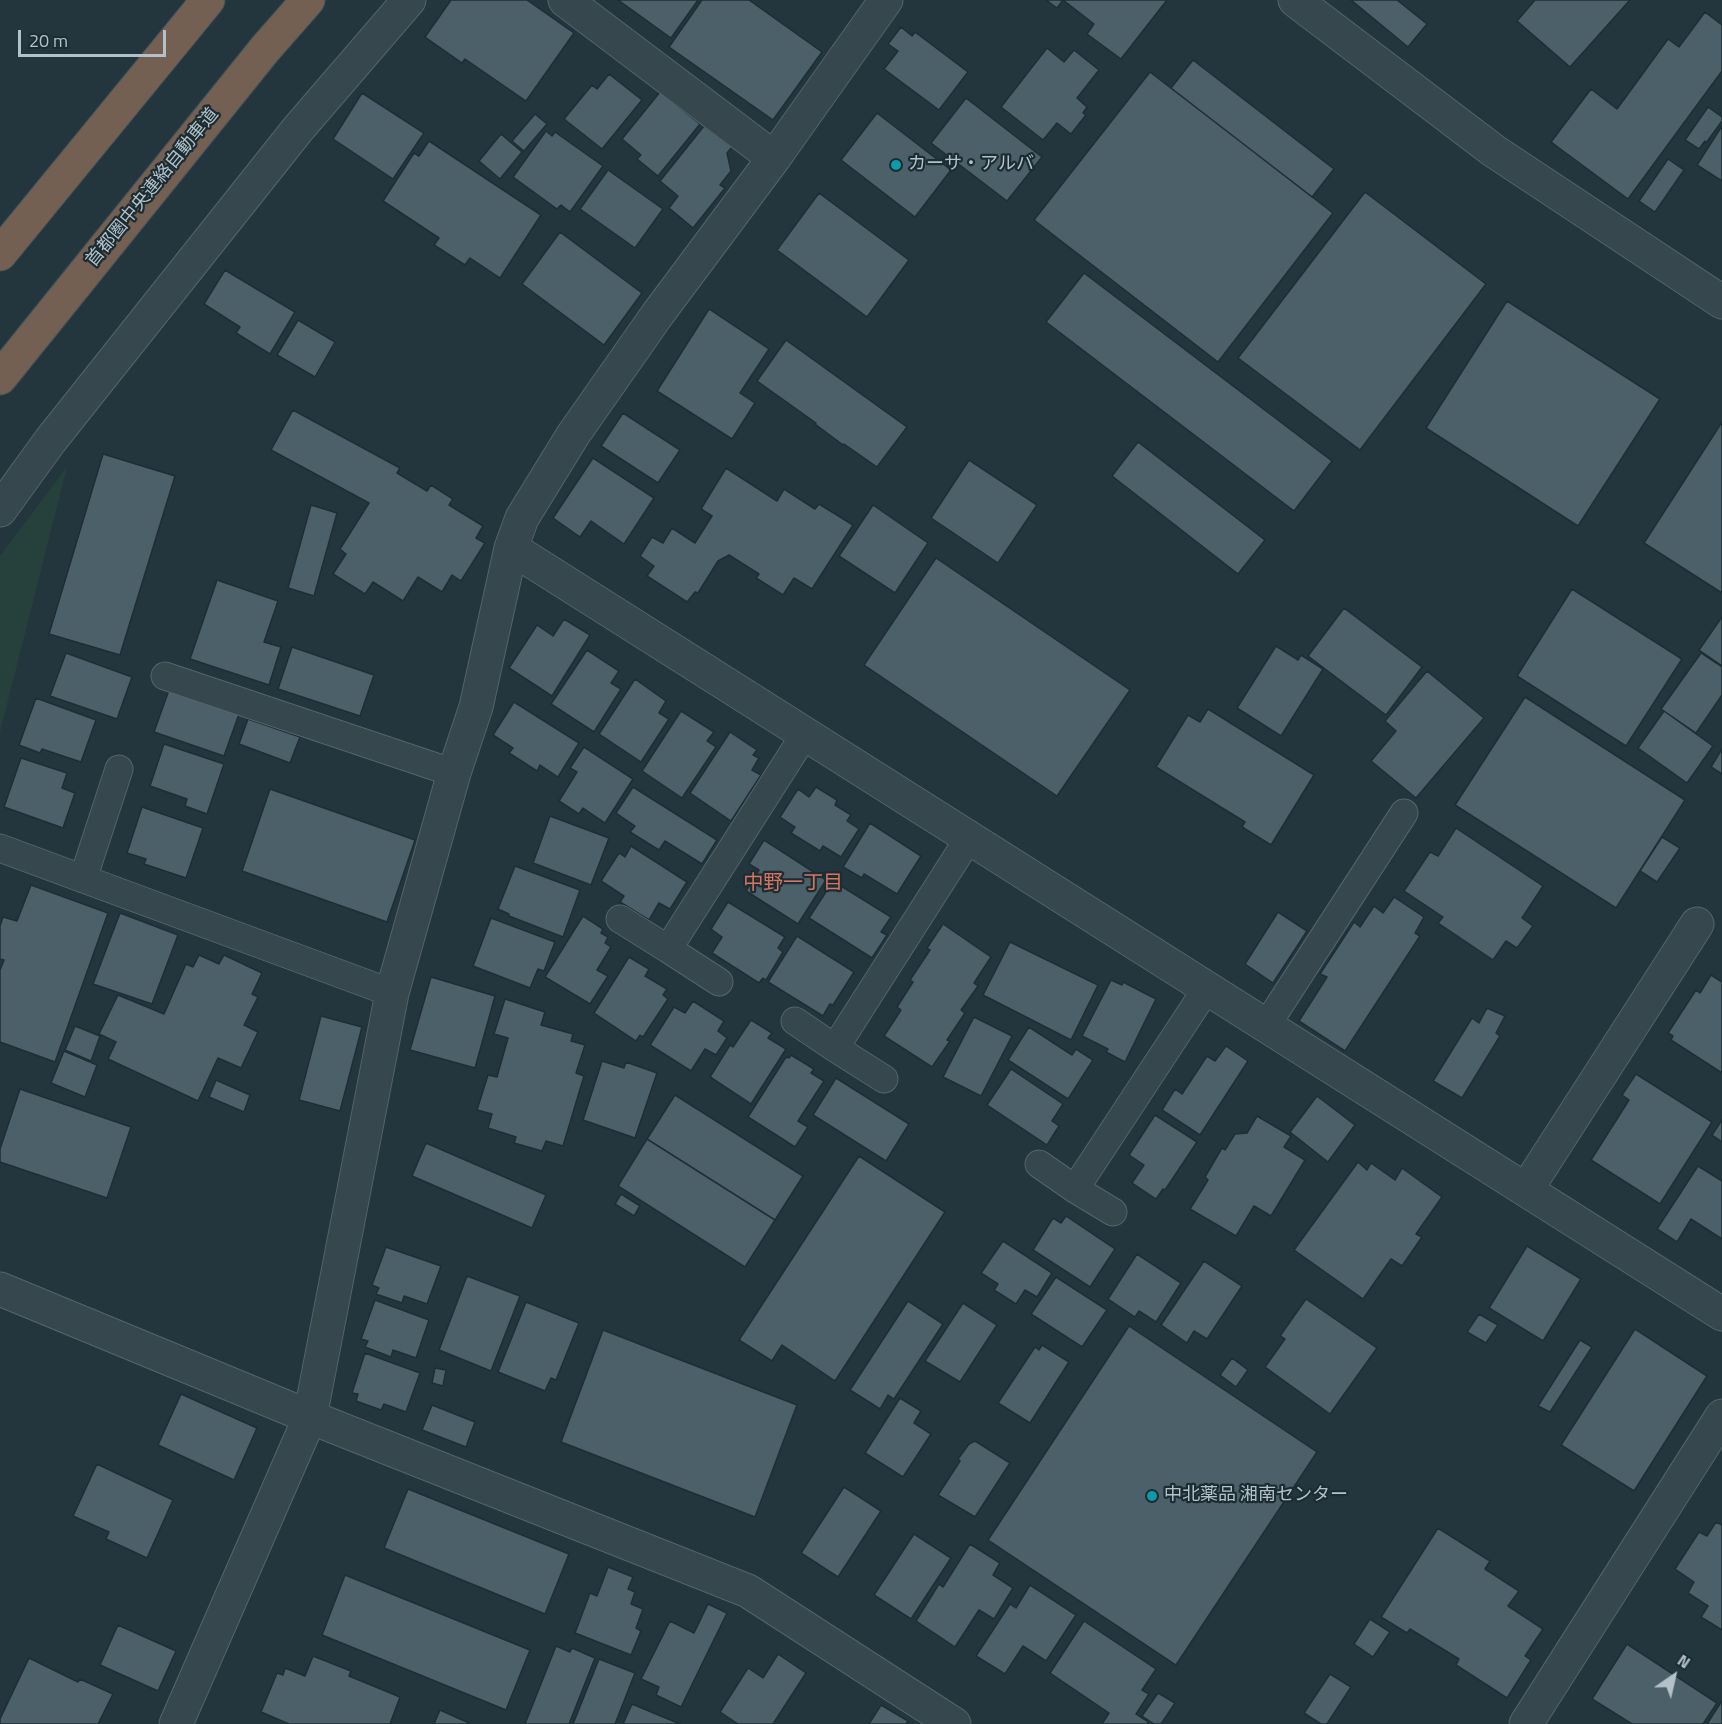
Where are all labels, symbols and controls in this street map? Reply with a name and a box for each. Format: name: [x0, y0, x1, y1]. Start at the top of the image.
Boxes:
scale bar: [21, 18, 170, 56]
text: 20 m: [29, 27, 68, 54]
street label: 首都圏中央連絡自動車道: [82, 104, 224, 272]
place label: カーサ・アルバ: [908, 154, 1034, 176]
marker: カーサ・アルバ: [889, 158, 903, 172]
district label: 中野一丁目: [743, 872, 843, 896]
place label: 中北薬品 湘南センター: [1164, 1485, 1348, 1507]
marker: 中北薬品 湘南センター: [1145, 1489, 1159, 1503]
north arrow: [1644, 1646, 1704, 1706]
text: N: [1673, 1648, 1695, 1674]

